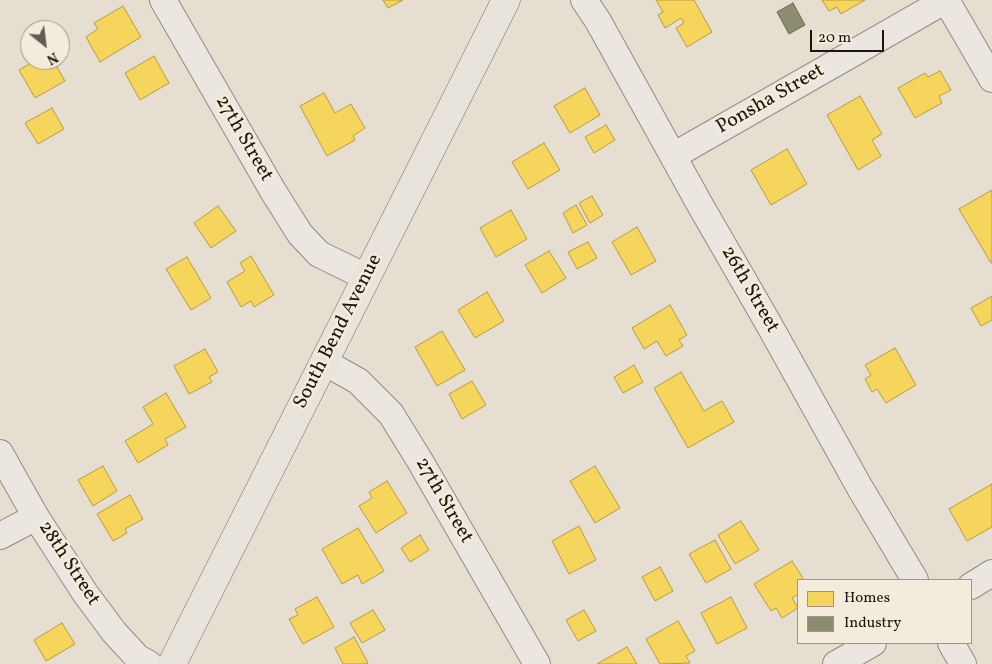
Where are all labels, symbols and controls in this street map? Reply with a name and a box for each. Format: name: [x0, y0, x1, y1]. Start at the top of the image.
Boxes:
north arrow: [20, 20, 70, 70]
scale bar: [812, 20, 886, 52]
text: 20 m: [818, 28, 851, 49]
text: N: [43, 47, 61, 68]
street label: Ponsha Street: [713, 59, 829, 141]
street label: 27th Street: [209, 92, 277, 186]
street label: 26th Street: [715, 242, 783, 338]
street label: South Bend Avenue: [290, 251, 388, 413]
street label: 27th Street: [409, 454, 477, 548]
street label: 28th Street: [32, 517, 104, 611]
legend: [797, 579, 972, 644]
text: Homes: [844, 588, 890, 609]
text: Industry: [844, 613, 901, 634]

